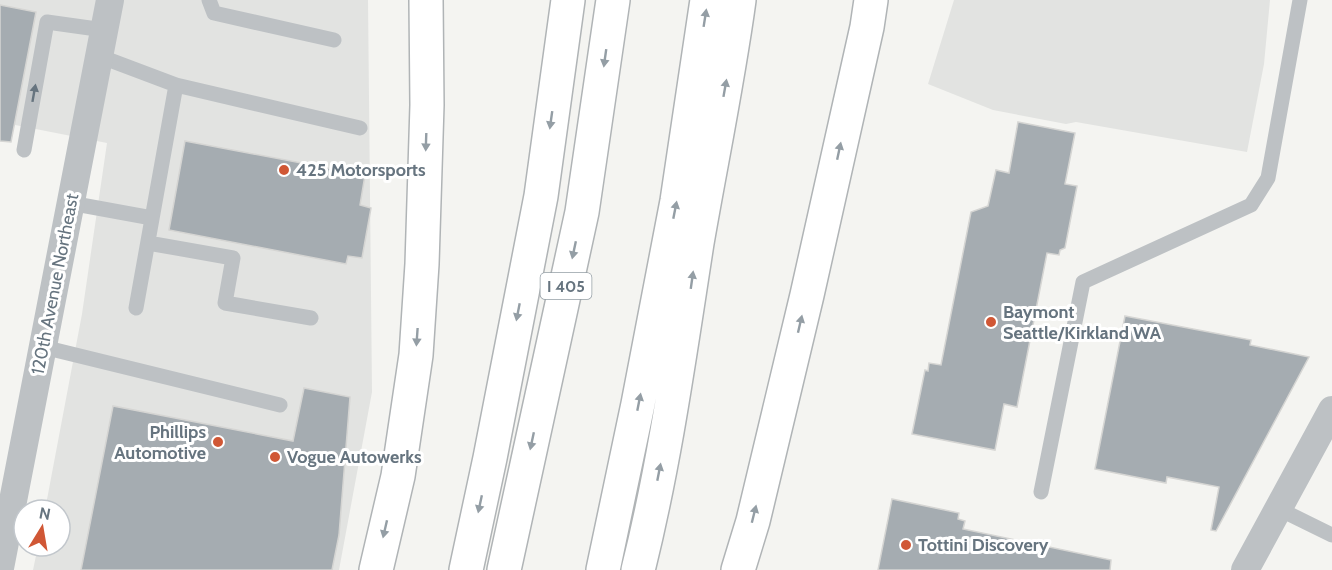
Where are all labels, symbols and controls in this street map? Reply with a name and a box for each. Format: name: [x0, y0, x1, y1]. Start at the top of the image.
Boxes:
one-way arrow: [700, 8, 709, 27]
one-way arrow: [600, 48, 609, 67]
one-way arrow: [721, 78, 730, 97]
one-way arrow: [30, 83, 39, 102]
one-way arrow: [547, 111, 556, 130]
one-way arrow: [421, 132, 430, 151]
one-way arrow: [835, 142, 845, 160]
place label: 425 Motorsports: [296, 159, 426, 181]
marker: 425 Motorsports: [277, 163, 291, 177]
street label: 120th Avenue Northeast: [27, 192, 83, 376]
one-way arrow: [671, 201, 680, 220]
one-way arrow: [568, 241, 578, 260]
one-way arrow: [687, 271, 696, 290]
road number: I 405: [540, 273, 592, 299]
place label: Baymont Seattle/Kirkland WA: [1003, 301, 1162, 344]
one-way arrow: [513, 303, 522, 322]
one-way arrow: [796, 314, 805, 333]
marker: Baymont Seattle/Kirkland WA: [984, 315, 998, 329]
one-way arrow: [412, 327, 422, 346]
one-way arrow: [635, 392, 644, 411]
place label: Phillips Automotive: [114, 421, 206, 464]
one-way arrow: [527, 432, 536, 451]
marker: Phillips Automotive: [211, 435, 225, 449]
place label: Vogue Autowerks: [287, 446, 422, 468]
marker: Vogue Autowerks: [268, 450, 282, 464]
one-way arrow: [655, 463, 664, 482]
one-way arrow: [475, 494, 484, 513]
north arrow: [12, 498, 72, 558]
text: N: [37, 503, 52, 524]
one-way arrow: [750, 505, 760, 523]
one-way arrow: [380, 520, 390, 538]
place label: Tottini Discovery: [918, 534, 1049, 556]
marker: Tottini Discovery: [899, 538, 913, 552]

